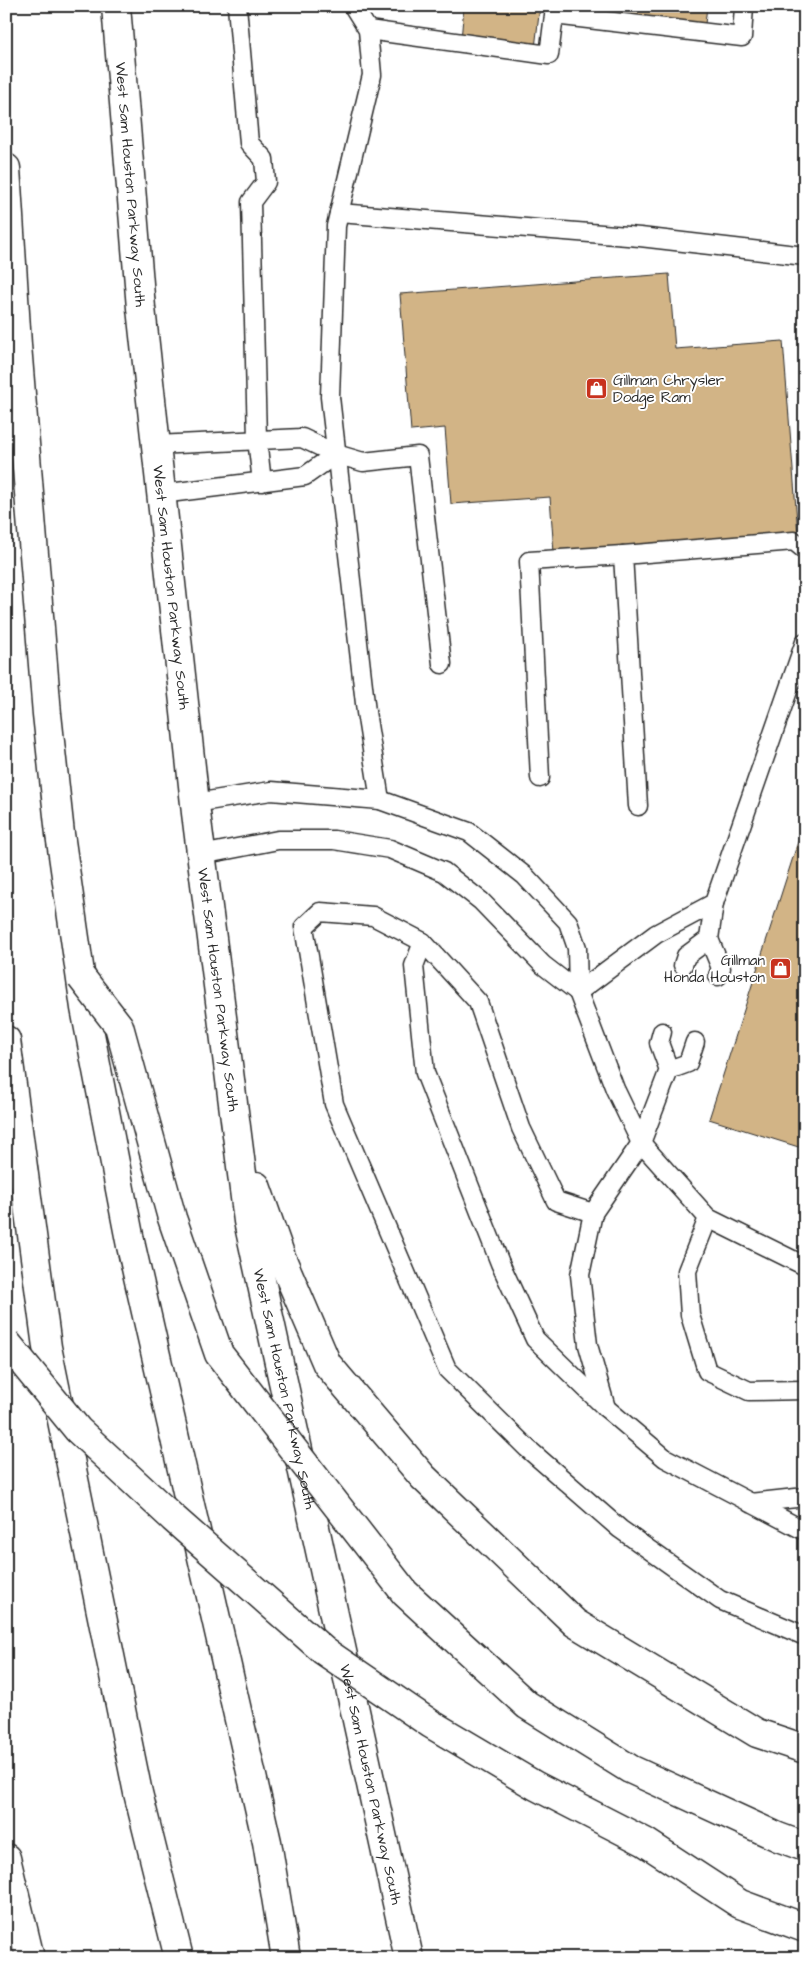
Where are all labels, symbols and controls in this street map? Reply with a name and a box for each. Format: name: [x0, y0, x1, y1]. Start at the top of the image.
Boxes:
street label: West Sam Houston Parkway South: [110, 61, 151, 308]
place label: Gillman Chrysler Dodge Ram: [613, 370, 724, 409]
shop icon: Gillman Chrysler Dodge Ram: [585, 377, 609, 401]
street label: West Sam Houston Parkway South: [147, 464, 195, 711]
street label: West Sam Houston Parkway South: [192, 867, 244, 1113]
place label: Gillman Honda Houston: [664, 950, 766, 988]
shop icon: Gillman Honda Houston: [769, 957, 793, 981]
street label: West Sam Houston Parkway South: [248, 1267, 321, 1512]
street label: West Sam Houston Parkway South: [334, 1662, 407, 1907]

